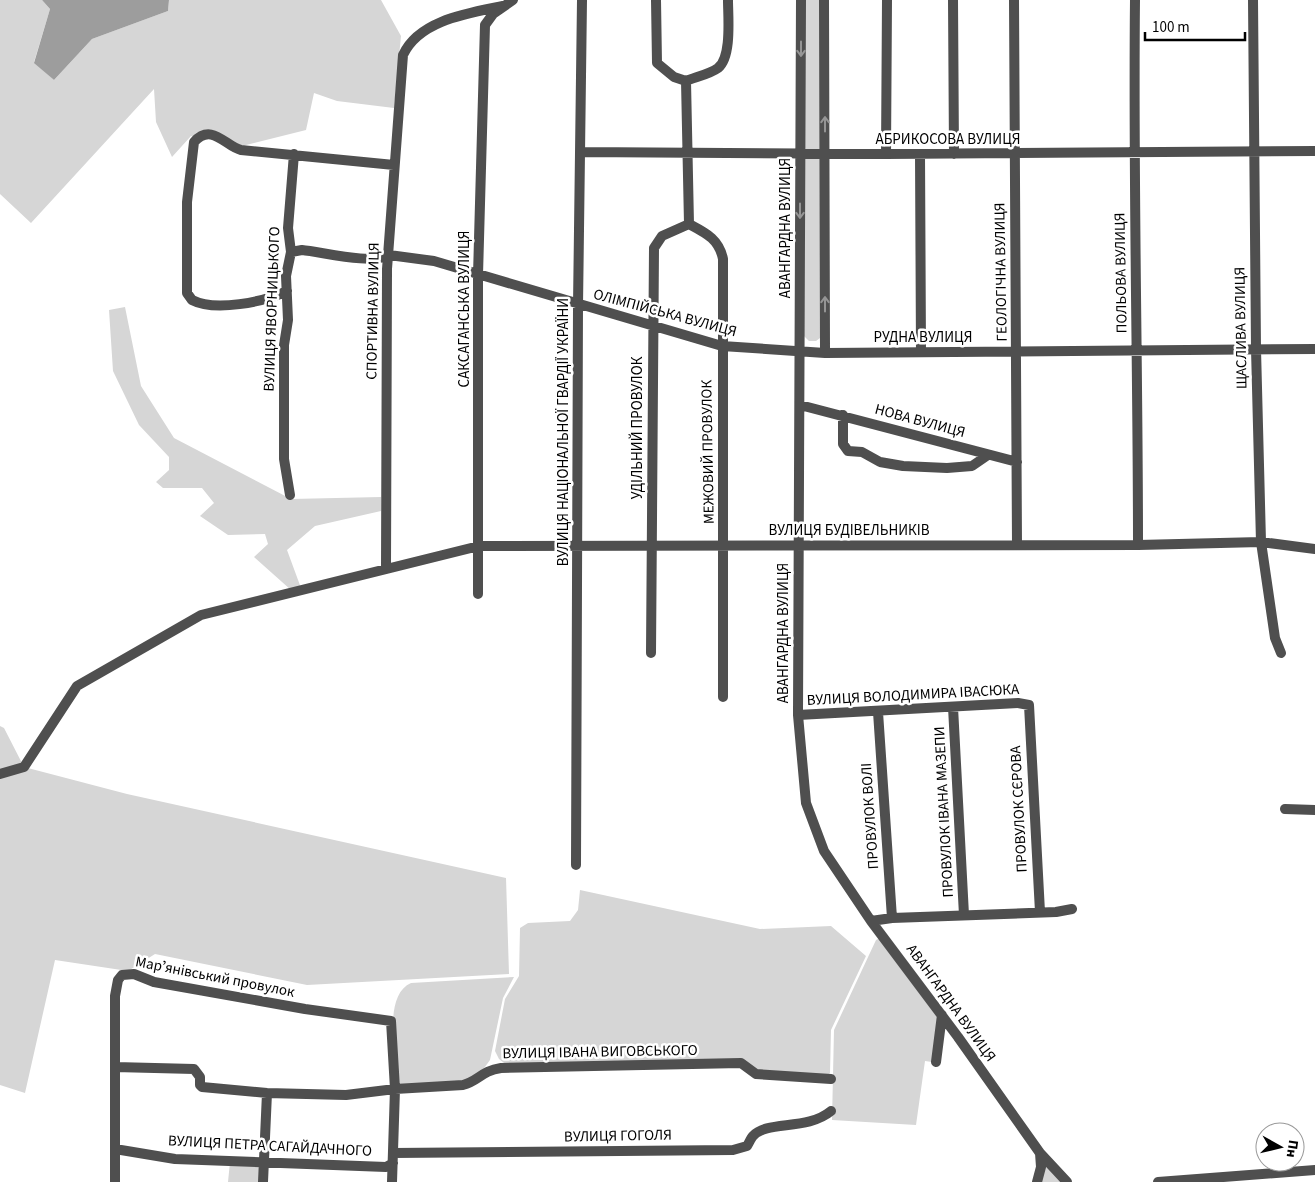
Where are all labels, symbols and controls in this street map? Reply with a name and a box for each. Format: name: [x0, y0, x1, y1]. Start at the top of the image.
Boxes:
scale bar: [1145, 10, 1245, 42]
text: 100 m: [1152, 17, 1190, 38]
one-way arrow: [796, 40, 806, 56]
one-way arrow: [820, 116, 830, 132]
street label: АБРИКОСОВА ВУЛИЦЯ: [875, 129, 1021, 150]
street label: АВАНГАРДНА ВУЛИЦЯ: [775, 158, 796, 298]
one-way arrow: [795, 202, 805, 219]
street label: ГЕОЛОГІЧНА ВУЛИЦЯ: [989, 202, 1013, 342]
street label: ПОЛЬОВА ВУЛИЦЯ: [1109, 212, 1133, 334]
street label: ВУЛИЦЯ ЯВОРНИЦЬКОГО: [259, 226, 285, 392]
street label: САКСАГАНСЬКА ВУЛИЦЯ: [454, 231, 475, 387]
street label: СПОРТИВНА ВУЛИЦЯ: [361, 242, 385, 380]
street label: ЩАСЛИВА ВУЛИЦЯ: [1229, 267, 1253, 389]
street label: ОЛІМПІЙСЬКА ВУЛИЦЯ: [591, 284, 739, 342]
one-way arrow: [820, 296, 830, 312]
street label: ВУЛИЦЯ НАЦІОНАЛЬНОЇ ГВАРДІЇ УКРАЇНИ: [553, 298, 574, 566]
street label: РУДНА ВУЛИЦЯ: [874, 327, 972, 348]
street label: УДІЛЬНИЙ ПРОВУЛОК: [627, 356, 648, 499]
street label: МЕЖОВИЙ ПРОВУЛОК: [696, 379, 720, 524]
street label: НОВА ВУЛИЦЯ: [872, 399, 968, 443]
street label: ВУЛИЦЯ БУДІВЕЛЬНИКІВ: [768, 520, 930, 541]
street label: АВАНГАРДНА ВУЛИЦЯ: [773, 563, 794, 703]
street label: ВУЛИЦЯ ВОЛОДИМИРА ІВАСЮКА: [806, 679, 1021, 711]
street label: ПРОВУЛОК ІВАНА МАЗЕПИ: [929, 726, 959, 898]
street label: ПРОВУЛОК СЄРОВА: [1005, 744, 1033, 873]
street label: ПРОВУЛОК ВОЛІ: [856, 762, 884, 870]
street label: АВАНГАРДНА ВУЛИЦЯ: [901, 940, 1001, 1066]
street label: Марʼянівський провулок: [134, 951, 297, 1003]
street label: ВУЛИЦЯ ІВАНА ВИГОВСЬКОГО: [502, 1040, 698, 1064]
north arrow: [1255, 1122, 1305, 1172]
street label: ВУЛИЦЯ ГОГОЛЯ: [564, 1125, 672, 1147]
street label: ВУЛИЦЯ ПЕТРА САГАЙДАЧНОГО: [167, 1130, 373, 1162]
text: Пн: [1281, 1139, 1303, 1159]

